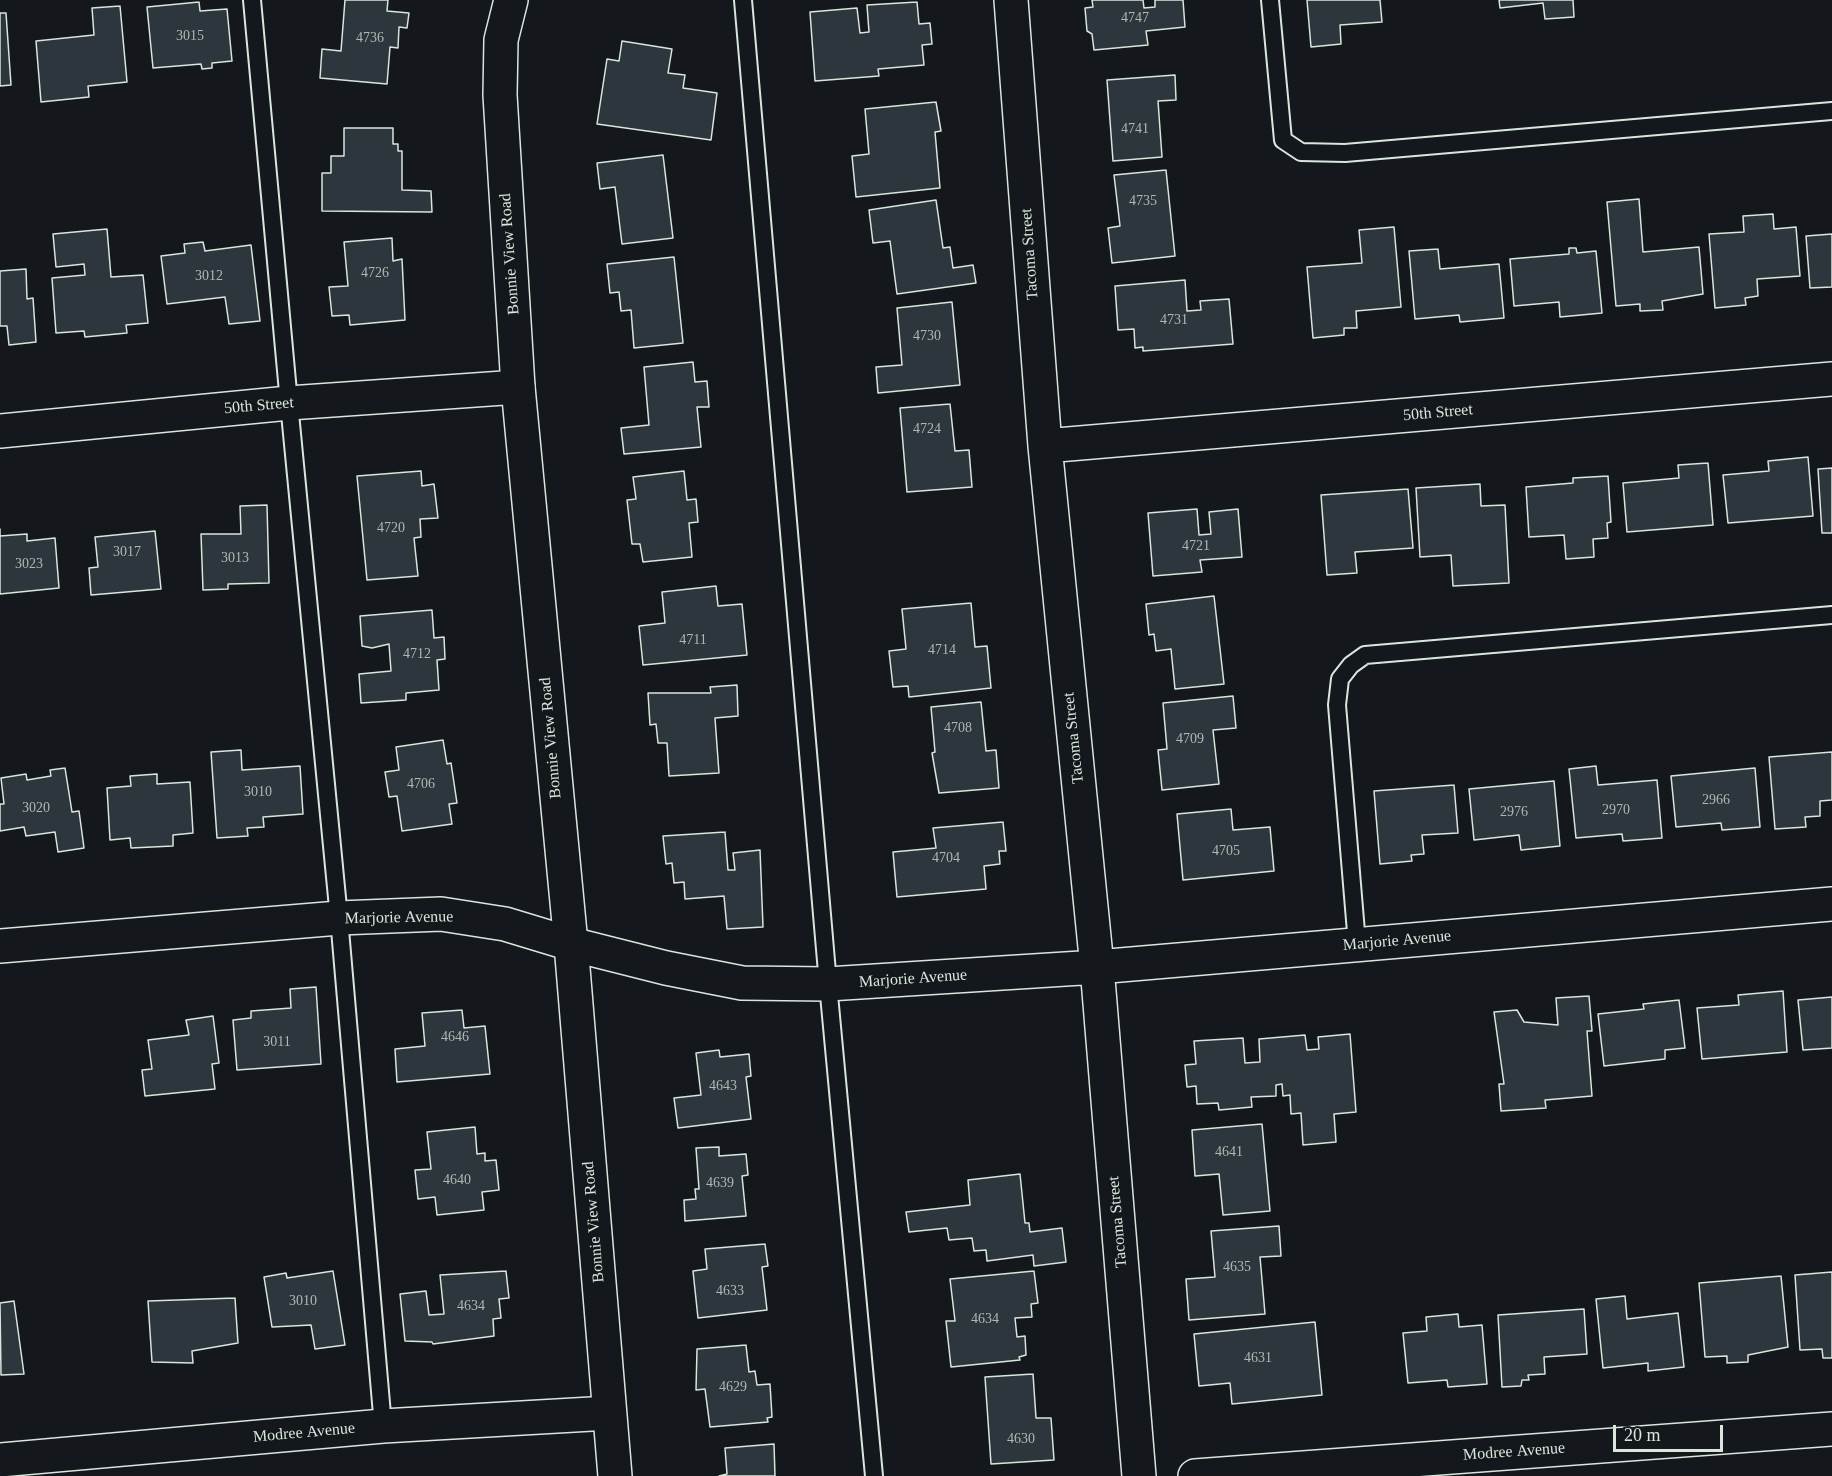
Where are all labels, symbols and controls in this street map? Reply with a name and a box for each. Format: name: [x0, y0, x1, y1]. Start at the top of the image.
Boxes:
house number: 4747: [1121, 10, 1149, 26]
house number: 3015: [176, 28, 204, 44]
house number: 4736: [356, 30, 384, 46]
house number: 4741: [1121, 121, 1149, 137]
street label: Bonnie View Road: [496, 193, 524, 315]
house number: 4735: [1129, 193, 1157, 209]
street label: Tacoma Street: [1017, 208, 1043, 300]
house number: 4726: [361, 265, 389, 281]
house number: 3012: [195, 268, 223, 284]
house number: 4731: [1160, 312, 1188, 328]
house number: 4730: [913, 328, 941, 344]
street label: 50th Street: [223, 393, 295, 419]
street label: 50th Street: [1402, 400, 1474, 426]
house number: 4724: [913, 421, 941, 437]
house number: 4720: [377, 520, 405, 536]
house number: 4721: [1182, 538, 1210, 554]
house number: 3017: [113, 544, 141, 560]
house number: 3013: [221, 550, 249, 566]
house number: 3023: [15, 556, 43, 572]
house number: 4711: [679, 632, 707, 648]
house number: 4714: [928, 642, 956, 658]
house number: 4712: [403, 646, 431, 662]
street label: Bonnie View Road: [536, 677, 566, 799]
street label: Tacoma Street: [1060, 691, 1088, 785]
house number: 4708: [944, 720, 972, 736]
house number: 4709: [1176, 731, 1204, 747]
house number: 4706: [407, 776, 435, 792]
house number: 3010: [244, 784, 272, 800]
house number: 2966: [1702, 792, 1730, 808]
house number: 3020: [22, 800, 50, 816]
house number: 2970: [1602, 802, 1630, 818]
house number: 2976: [1500, 804, 1528, 820]
house number: 4705: [1212, 843, 1240, 859]
house number: 4704: [932, 850, 960, 866]
street label: Marjorie Avenue: [345, 907, 453, 929]
street label: Marjorie Avenue: [1342, 927, 1452, 955]
street label: Marjorie Avenue: [858, 966, 968, 992]
house number: 4646: [441, 1029, 469, 1045]
house number: 3011: [263, 1034, 291, 1050]
house number: 4643: [709, 1078, 737, 1094]
house number: 4641: [1215, 1144, 1243, 1160]
street label: Bonnie View Road: [579, 1161, 609, 1283]
house number: 4640: [443, 1172, 471, 1188]
house number: 4639: [706, 1175, 734, 1191]
street label: Tacoma Street: [1104, 1175, 1132, 1269]
house number: 4635: [1223, 1259, 1251, 1275]
house number: 4633: [716, 1283, 744, 1299]
house number: 3010: [289, 1293, 317, 1309]
house number: 4634: [457, 1298, 485, 1314]
house number: 4634: [971, 1311, 999, 1327]
house number: 4631: [1244, 1350, 1272, 1366]
house number: 4629: [719, 1379, 747, 1395]
scale bar: [1616, 1413, 1726, 1451]
street label: Modree Avenue: [252, 1419, 356, 1447]
text: 20 m: [1624, 1425, 1661, 1445]
house number: 4630: [1007, 1431, 1035, 1447]
street label: Modree Avenue: [1462, 1439, 1566, 1465]

